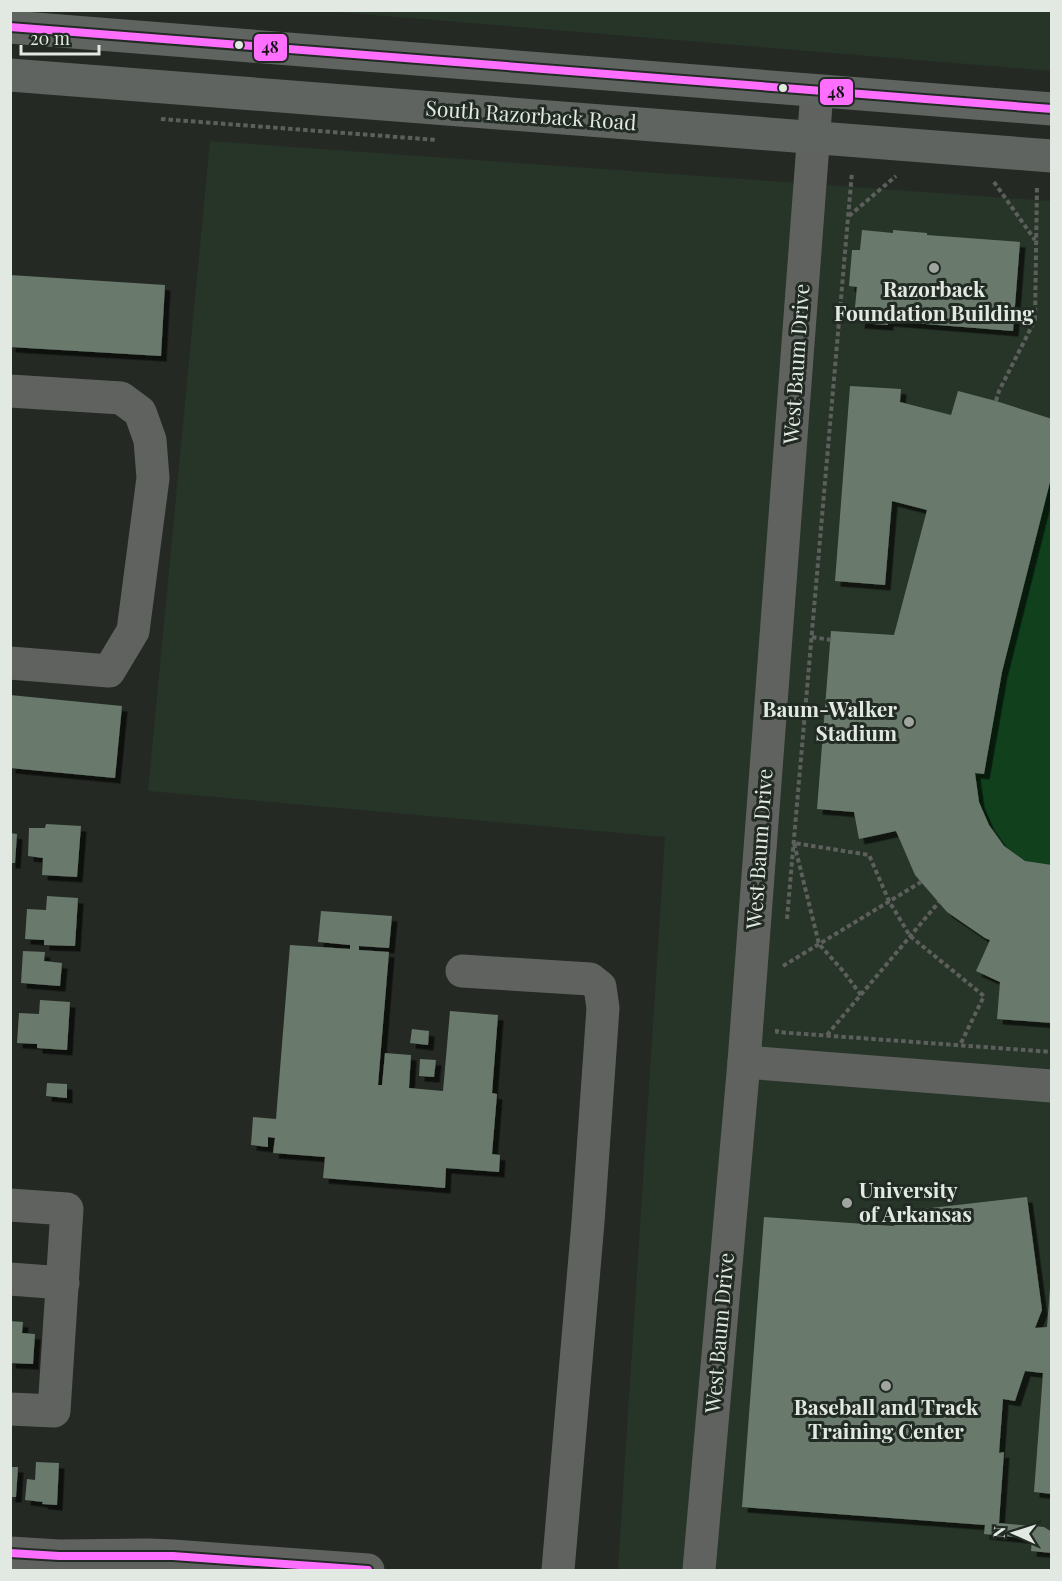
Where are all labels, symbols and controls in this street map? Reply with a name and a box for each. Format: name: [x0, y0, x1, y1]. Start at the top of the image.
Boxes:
scale bar: [21, 18, 99, 56]
text: 20 m: [30, 26, 70, 50]
line badge: 48: [253, 33, 288, 62]
text: 48: [261, 36, 279, 57]
unlabelled marker: [233, 39, 245, 51]
line badge: 48: [819, 78, 854, 106]
text: 48: [827, 81, 845, 102]
unlabelled marker: [777, 82, 789, 94]
street label: South Razorback Road: [425, 93, 638, 135]
marker: Razorback Foundation Building: [927, 261, 941, 275]
place label: Razorback Foundation Building: [834, 274, 1034, 326]
street label: West Baum Drive: [775, 283, 815, 446]
place label: Baum-Walker Stadium: [762, 694, 897, 746]
marker: Baum-Walker Stadium: [902, 715, 916, 729]
street label: West Baum Drive: [738, 768, 778, 931]
place label: University of Arkansas: [859, 1175, 972, 1227]
marker: University of Arkansas: [840, 1196, 854, 1210]
street label: West Baum Drive: [697, 1251, 739, 1415]
marker: Baseball and Track Training Center: [879, 1379, 893, 1393]
place label: Baseball and Track Training Center: [794, 1392, 979, 1444]
north arrow: [984, 1503, 1044, 1563]
text: N: [988, 1525, 1009, 1539]

